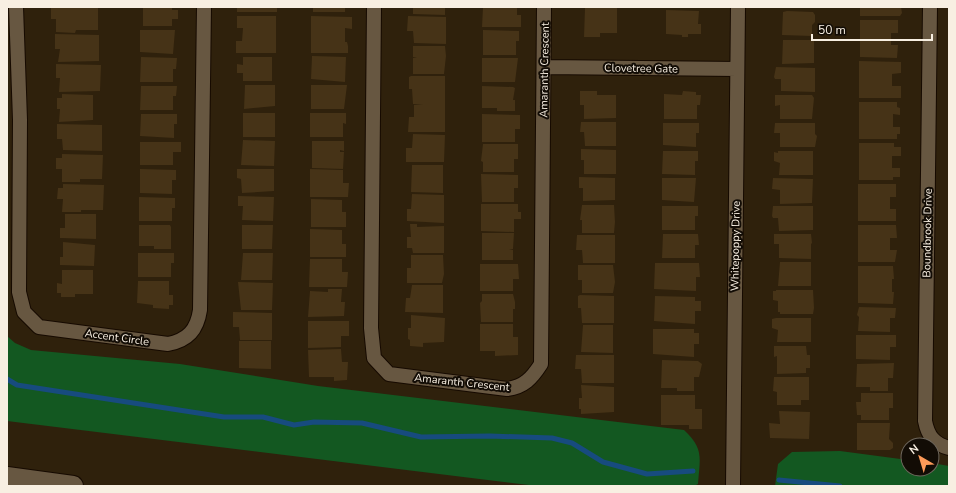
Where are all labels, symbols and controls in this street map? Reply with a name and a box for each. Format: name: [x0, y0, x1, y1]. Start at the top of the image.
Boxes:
scale bar: [812, 16, 932, 42]
street label: Amaranth Crescent: [536, 22, 553, 118]
text: 50 m: [818, 22, 846, 38]
street label: Clovetree Gate: [604, 60, 678, 77]
street label: Boundbrook Drive: [919, 188, 936, 278]
street label: Whitepoppy Drive: [727, 201, 744, 291]
street label: Accent Circle: [84, 326, 150, 349]
street label: Amaranth Crescent: [414, 370, 510, 395]
north arrow: [900, 437, 940, 477]
text: N: [906, 441, 922, 458]

